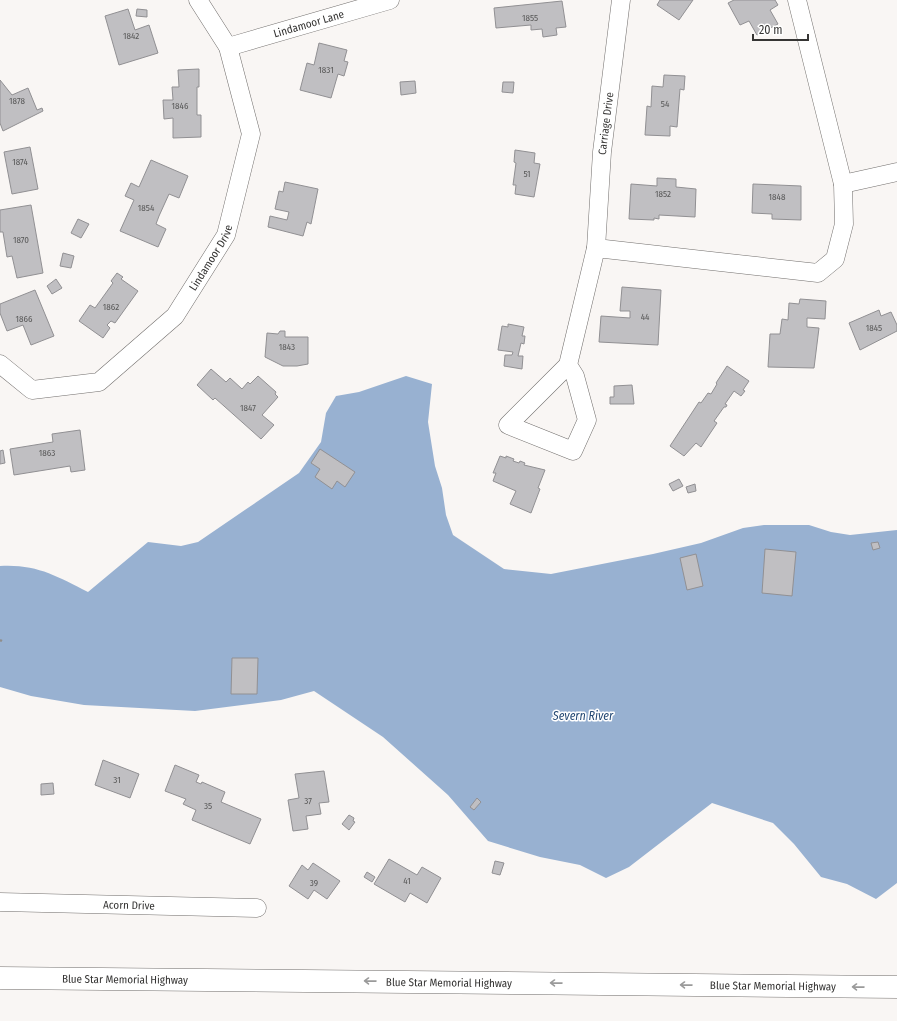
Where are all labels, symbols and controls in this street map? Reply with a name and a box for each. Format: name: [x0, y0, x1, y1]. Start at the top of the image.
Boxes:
street label: Lindamoor Lane: [272, 8, 346, 40]
house number: 1855: [522, 13, 538, 23]
scale bar: [753, 16, 808, 42]
text: 20 m: [759, 23, 783, 37]
house number: 1842: [123, 31, 139, 41]
house number: 1831: [318, 65, 334, 75]
street label: Carriage Drive: [596, 91, 616, 156]
house number: 1878: [9, 96, 25, 106]
house number: 54: [661, 99, 670, 109]
house number: 1846: [172, 101, 189, 111]
house number: 1874: [12, 157, 28, 167]
house number: 51: [523, 169, 531, 179]
house number: 1852: [655, 189, 671, 199]
house number: 1848: [769, 192, 786, 202]
house number: 1854: [138, 203, 155, 213]
street label: Lindamoor Drive: [187, 224, 235, 293]
house number: 1870: [13, 235, 29, 245]
house number: 1862: [103, 302, 119, 312]
house number: 44: [641, 312, 650, 322]
house number: 1866: [16, 314, 33, 324]
house number: 1845: [866, 323, 882, 333]
house number: 1843: [279, 342, 295, 352]
house number: 1847: [240, 403, 256, 413]
house number: 1863: [39, 448, 55, 458]
water label: Severn River: [552, 709, 614, 723]
house number: 31: [113, 775, 121, 785]
house number: 37: [304, 796, 312, 806]
house number: 35: [204, 801, 212, 811]
house number: 41: [403, 876, 411, 886]
house number: 39: [310, 878, 318, 888]
street label: Acorn Drive: [103, 898, 155, 913]
street label: Blue Star Memorial Highway: [62, 973, 188, 987]
street label: Blue Star Memorial Highway: [386, 976, 512, 990]
one-way arrow: [364, 977, 377, 985]
one-way arrow: [550, 979, 563, 987]
street label: Blue Star Memorial Highway: [710, 979, 836, 993]
one-way arrow: [680, 981, 693, 989]
one-way arrow: [852, 983, 865, 991]

